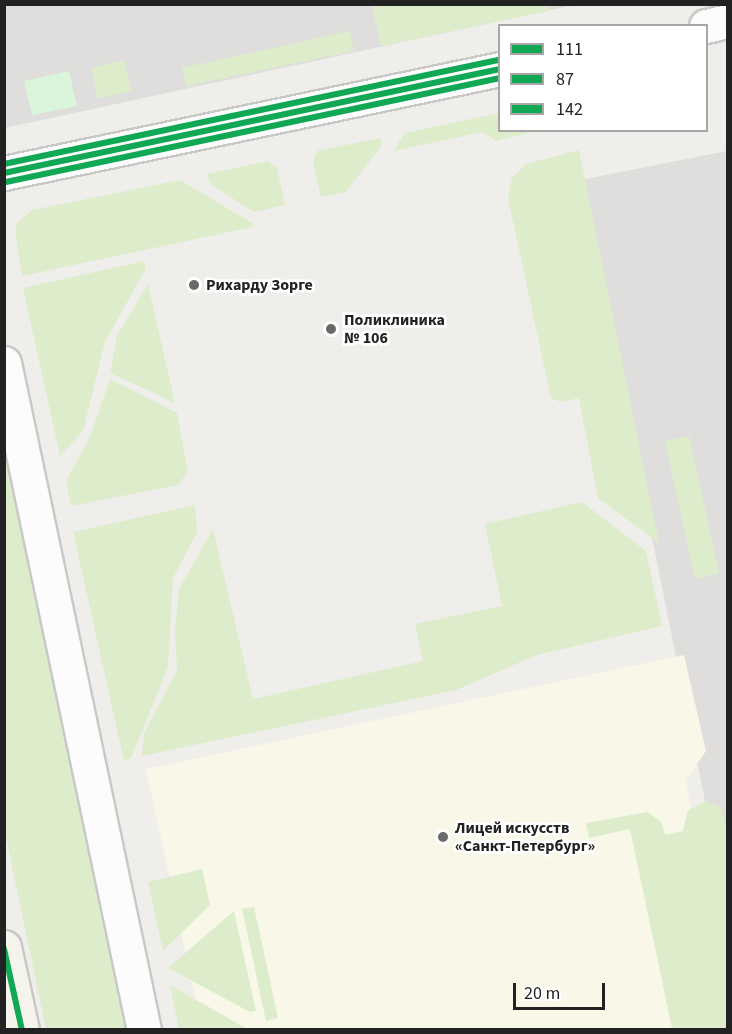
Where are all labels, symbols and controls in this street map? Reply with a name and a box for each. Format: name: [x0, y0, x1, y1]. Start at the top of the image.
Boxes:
legend: [498, 24, 708, 132]
text: 111: [556, 37, 583, 62]
text: 87: [556, 67, 574, 92]
text: 142: [556, 97, 583, 122]
place label: Рихарду Зорге: [206, 275, 313, 295]
marker: Рихарду Зорге: [187, 278, 201, 292]
place label: Поликлиника № 106: [344, 310, 445, 348]
marker: Поликлиника № 106: [322, 320, 340, 338]
place label: Лицей искусств «Санкт-Петербург»: [455, 818, 595, 856]
marker: Лицей искусств «Санкт-Петербург»: [436, 830, 450, 844]
scale bar: [516, 971, 608, 1009]
text: 20 m: [524, 981, 560, 1006]

